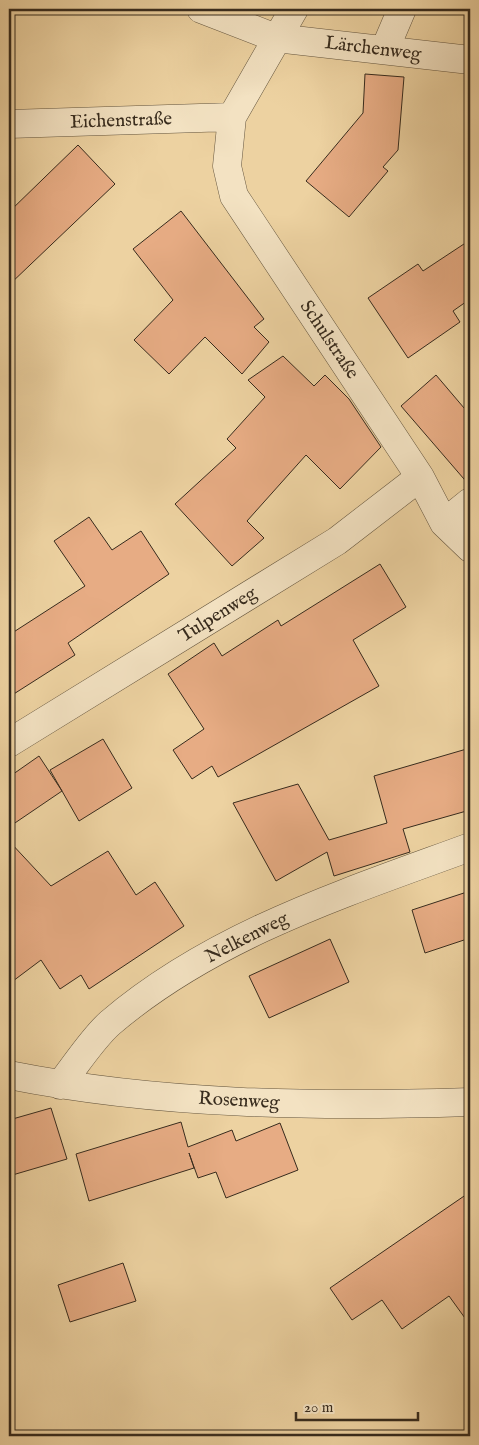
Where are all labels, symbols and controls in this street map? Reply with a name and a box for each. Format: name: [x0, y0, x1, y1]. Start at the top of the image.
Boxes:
street label: Lärchenweg: [323, 31, 423, 67]
street label: Eichenstraße: [70, 107, 173, 135]
street label: Schulstraße: [294, 296, 364, 384]
street label: Tulpenweg: [174, 581, 262, 648]
street label: Nelkenweg: [201, 907, 293, 969]
street label: Rosenweg: [198, 1087, 281, 1115]
scale bar: [296, 1390, 419, 1422]
text: 20 m: [304, 1398, 334, 1417]

